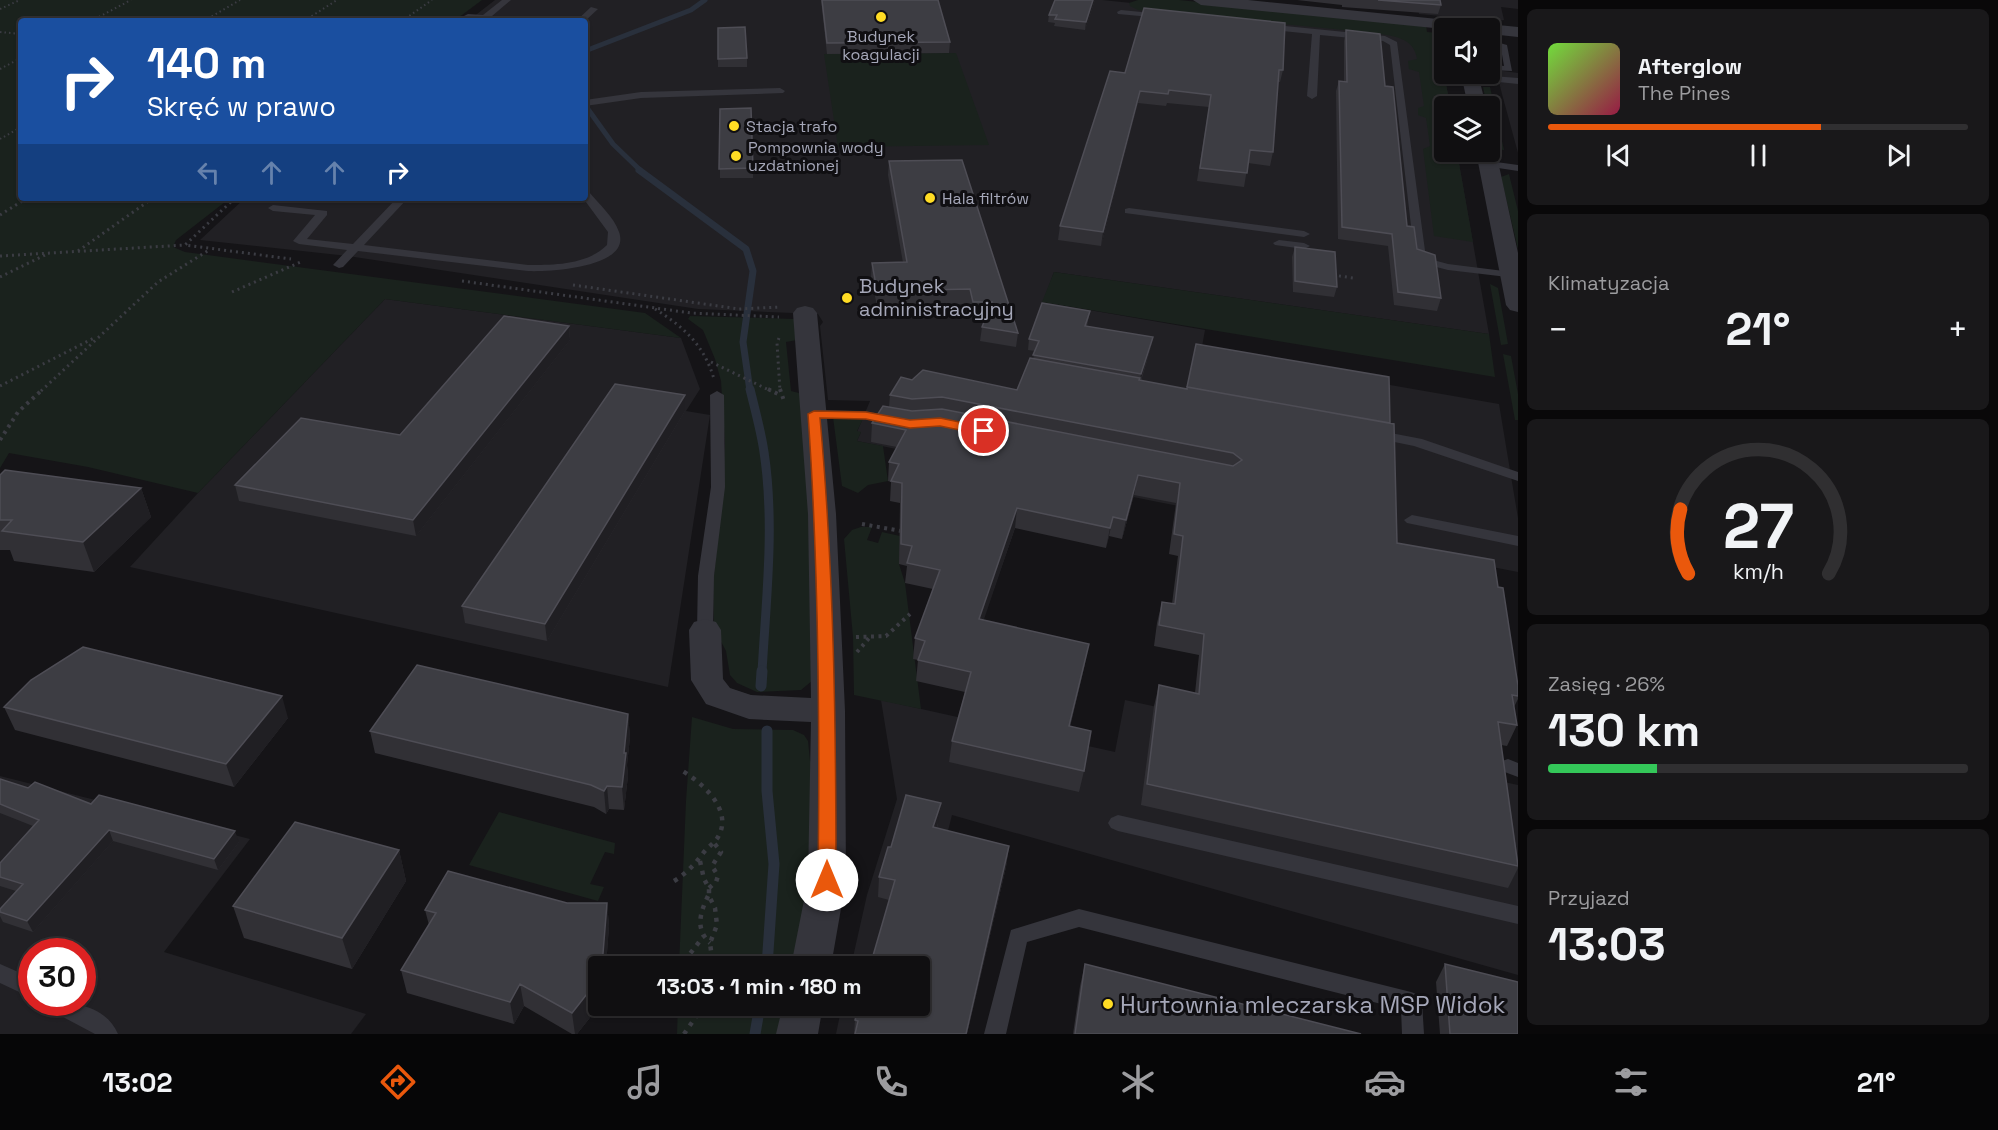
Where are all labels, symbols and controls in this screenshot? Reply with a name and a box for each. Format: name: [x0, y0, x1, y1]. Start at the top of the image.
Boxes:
marker: Budynek koagulacji: [874, 10, 888, 24]
map controls: [1434, 18, 1500, 162]
button: sound: [1434, 18, 1500, 84]
place label: Budynek koagulacji: [842, 26, 920, 65]
text: 140 m: [147, 37, 266, 90]
icon: right: [48, 42, 126, 120]
text: Afterglow: [1638, 52, 1742, 80]
text: The Pines: [1638, 80, 1731, 106]
text: Skręć w prawo: [147, 89, 336, 124]
button: layers: [1434, 96, 1500, 162]
place label: Stacja trafo: [746, 116, 837, 137]
marker: Stacja trafo: [727, 119, 741, 133]
place label: Pompownia wody uzdatnionej: [748, 137, 884, 176]
icon: previous: [1602, 139, 1635, 172]
icon: pause: [1742, 139, 1775, 172]
icon: next: [1882, 139, 1915, 172]
marker: Pompownia wody uzdatnionej: [729, 149, 743, 163]
icon: left: [192, 156, 225, 189]
icon: ahead: [255, 156, 288, 189]
icon: ahead: [318, 156, 351, 189]
icon: right: [381, 156, 414, 189]
place label: Hala filtrów: [942, 188, 1029, 209]
marker: Hala filtrów: [923, 191, 937, 205]
text: Klimatyzacja: [1548, 270, 1670, 296]
place label: Budynek administracyjny: [859, 273, 1014, 322]
marker: Budynek administracyjny: [840, 291, 854, 305]
text: 21°: [1726, 301, 1790, 358]
text: −: [1548, 309, 1568, 351]
text: +: [1948, 309, 1968, 351]
pin: [958, 405, 1009, 456]
icon: arrive: [967, 414, 1000, 447]
text: 27: [1722, 487, 1794, 566]
text: km/h: [1732, 558, 1784, 585]
text: Zasięg · 26%: [1548, 671, 1665, 697]
text: 130 km: [1548, 702, 1700, 759]
position arrow: [795, 848, 859, 912]
text: Przyjazd: [1548, 885, 1630, 911]
text: 13:03: [1548, 916, 1666, 973]
speed limit sign: 30: [18, 938, 96, 1016]
text: 13:03 · 1 min · 180 m: [657, 972, 861, 1000]
place label: Hurtownia mleczarska MSP Widok: [1120, 989, 1505, 1020]
marker: Hurtownia mleczarska MSP Widok: [1101, 997, 1115, 1011]
icon: directions: [377, 1061, 419, 1103]
icon: music: [624, 1061, 666, 1103]
icon: phone: [870, 1061, 912, 1103]
icon: climate: [1117, 1061, 1159, 1103]
icon: car: [1364, 1061, 1406, 1103]
icon: filters: [1610, 1061, 1652, 1103]
text: 13:02: [102, 1065, 173, 1100]
text: 21°: [1857, 1065, 1896, 1100]

